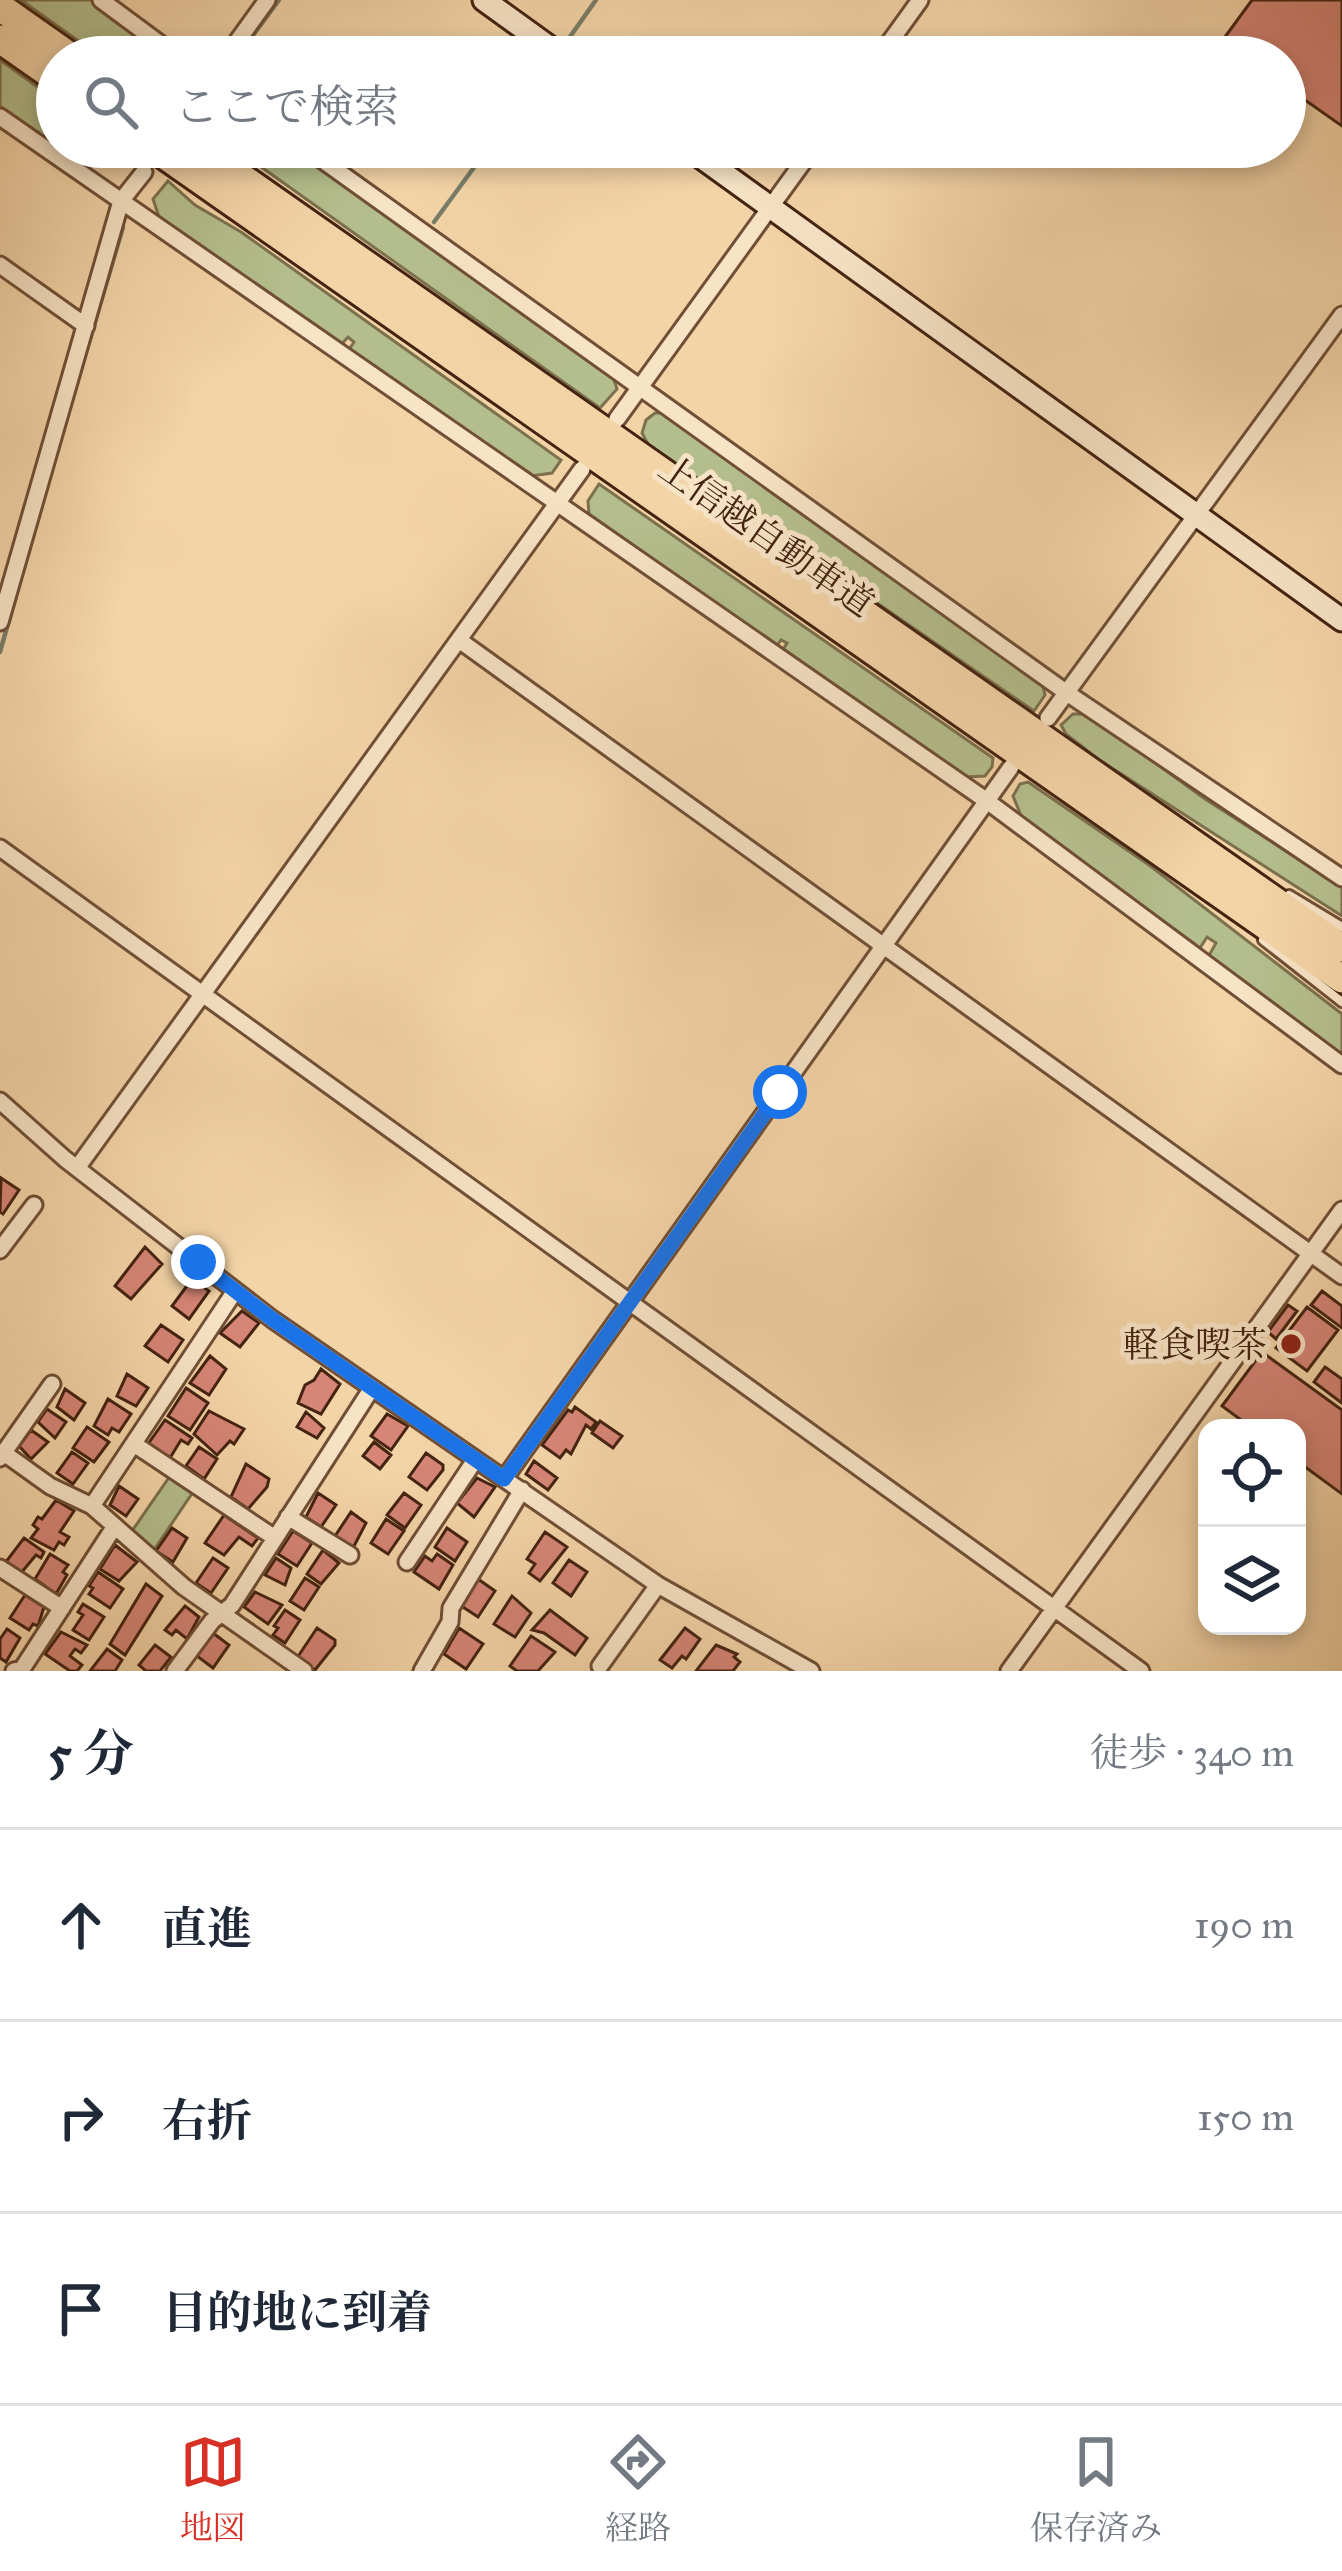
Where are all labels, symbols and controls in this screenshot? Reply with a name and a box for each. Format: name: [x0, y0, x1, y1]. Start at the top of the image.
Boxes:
search box: [36, 36, 1306, 168]
icon: search: [78, 69, 144, 135]
text: ここで検索: [174, 79, 399, 134]
street label: 上信越自動車道: [651, 446, 882, 626]
route start: [753, 1065, 807, 1119]
route end: [171, 1235, 225, 1289]
place label: 軽食喫茶: [1123, 1323, 1267, 1367]
marker: 軽食喫茶: [1278, 1331, 1304, 1357]
map controls: [1198, 1419, 1306, 1635]
button: locate: [1198, 1419, 1306, 1527]
button: layers: [1198, 1527, 1306, 1635]
text: 5 分: [48, 1723, 134, 1785]
text: 徒歩 · 340 m: [1089, 1729, 1294, 1777]
icon: ahead: [48, 1892, 114, 1958]
text: 直進: [162, 1901, 252, 1956]
text: 190 m: [1194, 1901, 1294, 1949]
icon: right: [48, 2084, 114, 2150]
text: 右折: [162, 2093, 252, 2148]
text: 150 m: [1197, 2093, 1294, 2141]
icon: arrive: [48, 2276, 114, 2342]
text: 目的地に到着: [162, 2285, 432, 2340]
tab: 地図: [180, 2429, 246, 2548]
tab: 経路: [605, 2429, 671, 2548]
tab: 保存済み: [1030, 2429, 1162, 2548]

